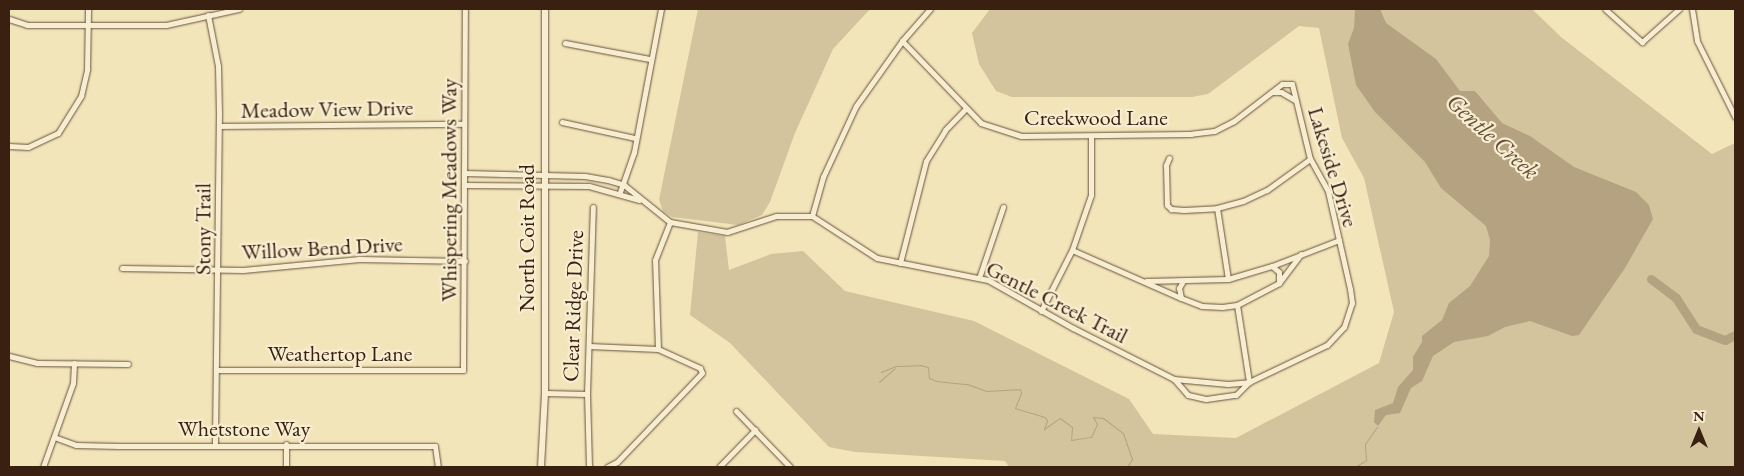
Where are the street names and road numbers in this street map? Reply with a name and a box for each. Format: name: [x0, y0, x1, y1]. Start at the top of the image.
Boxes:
street label: Whispering Meadows Way: [436, 78, 462, 302]
street label: Meadow View Drive: [240, 94, 414, 124]
street label: Lakeside Drive: [1302, 104, 1364, 230]
street label: Creekwood Lane: [1024, 105, 1168, 131]
street label: North Coit Road: [514, 164, 540, 312]
street label: Stony Trail: [190, 183, 216, 275]
street label: Clear Ridge Drive: [557, 230, 589, 382]
street label: Willow Bend Drive: [241, 231, 403, 265]
street label: Gentle Creek Trail: [982, 255, 1132, 349]
street label: Weathertop Lane: [268, 341, 412, 367]
street label: Whetstone Way: [178, 416, 310, 442]

